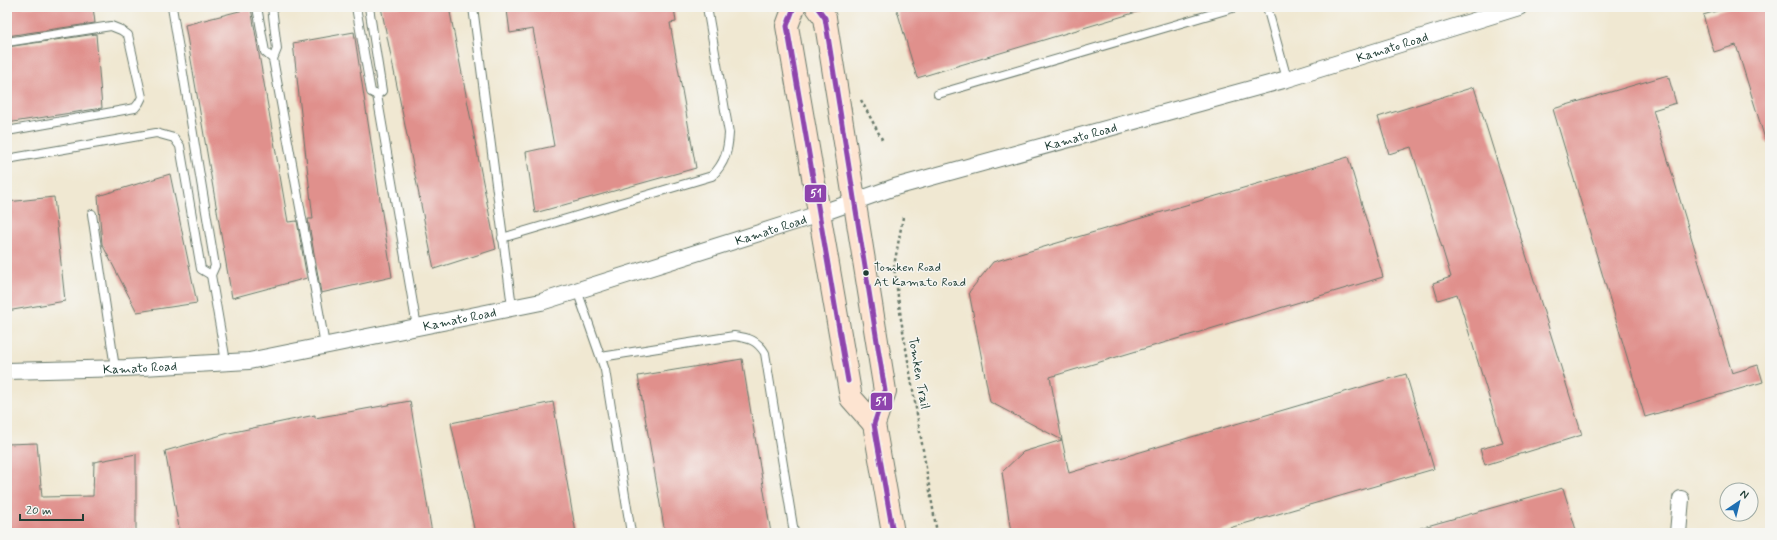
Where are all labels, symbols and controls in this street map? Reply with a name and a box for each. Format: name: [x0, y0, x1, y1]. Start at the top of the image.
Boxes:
street label: Kamato Road: [1355, 29, 1430, 67]
street label: Kamato Road: [1043, 119, 1119, 155]
line badge: 51: [804, 184, 827, 203]
text: 51: [810, 187, 822, 201]
street label: Kamato Road: [733, 211, 809, 250]
place label: Tomken Road At Kamato Road: [874, 260, 966, 291]
marker: Tomken Road At Kamato Road: [861, 268, 871, 278]
street label: Kamato Road: [422, 304, 498, 336]
street label: Tomken Trail: [904, 336, 933, 411]
street label: Kamato Road: [103, 358, 178, 379]
line badge: 51: [870, 392, 893, 411]
text: 51: [875, 395, 887, 409]
north arrow: [1719, 482, 1759, 522]
text: N: [1737, 487, 1751, 502]
scale bar: [20, 496, 83, 522]
text: 20 m: [26, 503, 52, 519]

